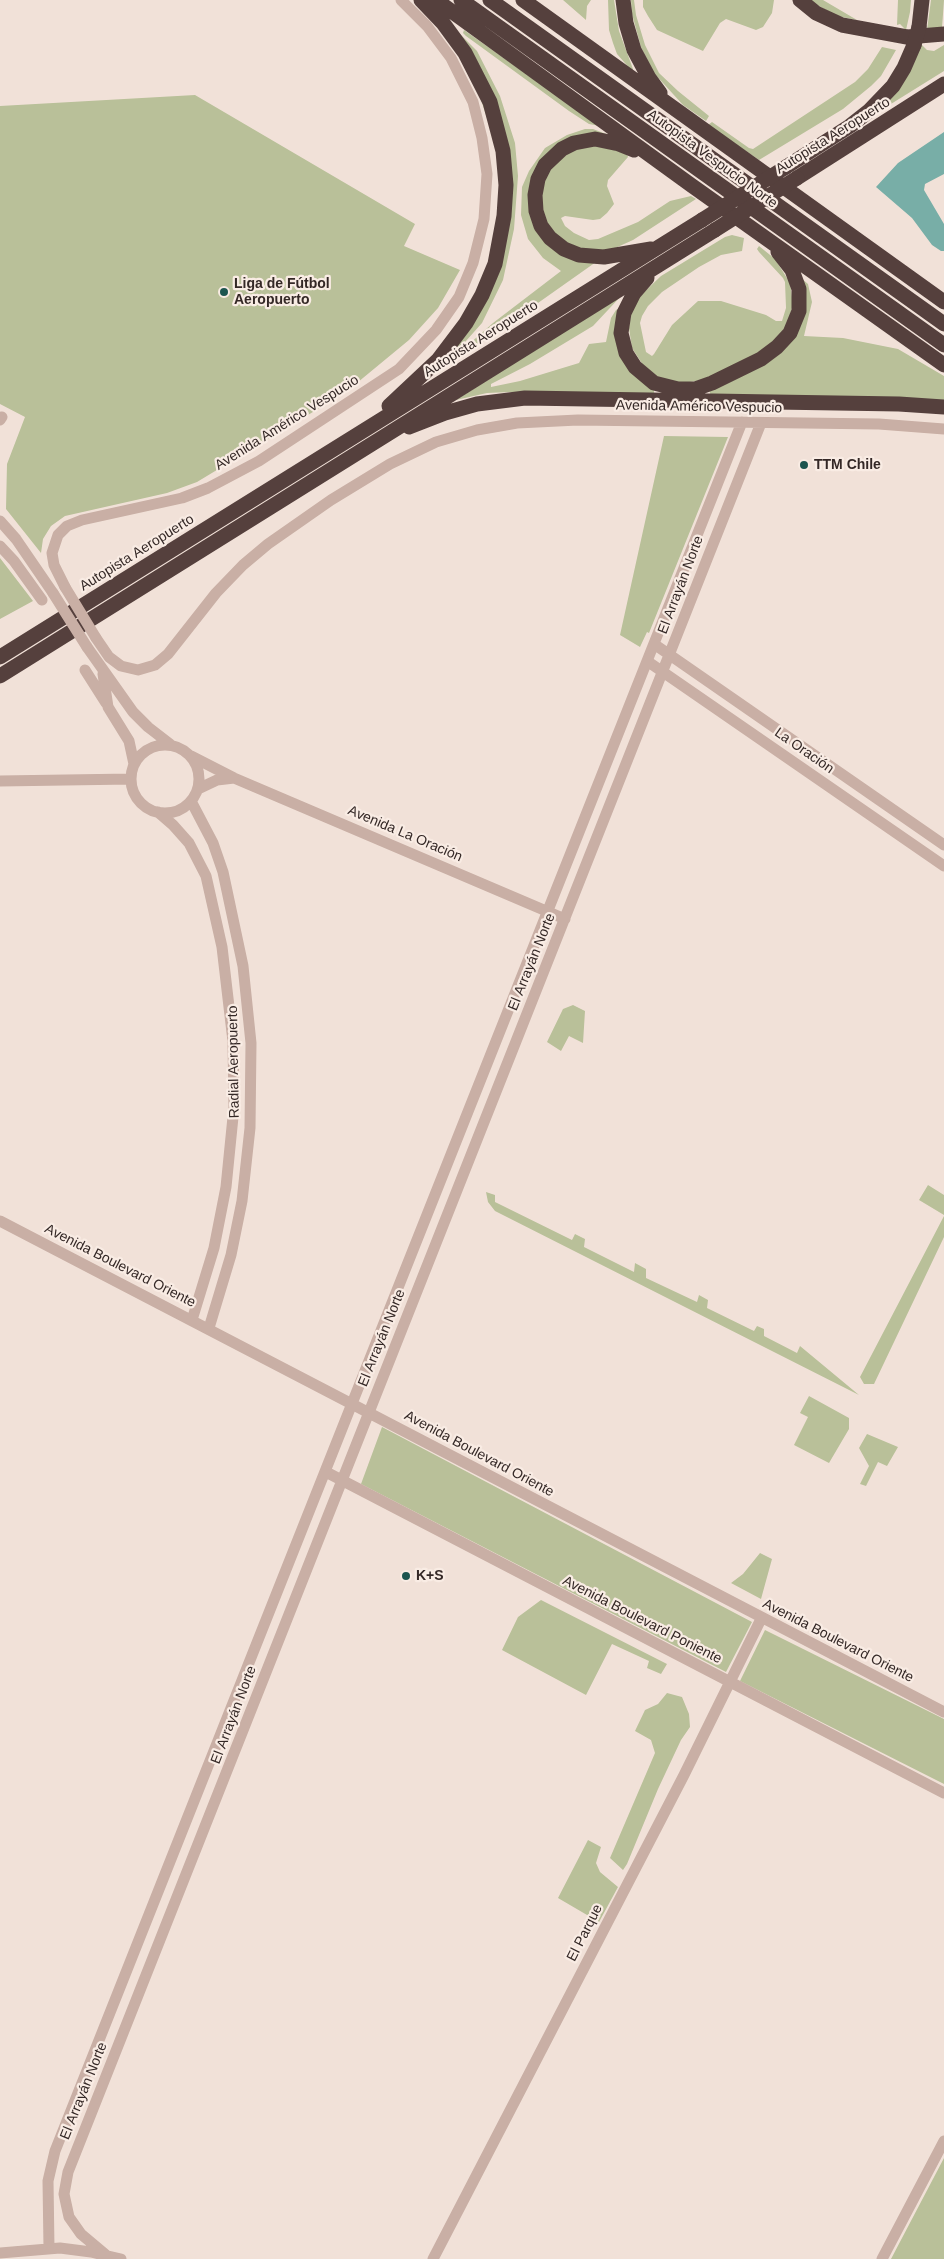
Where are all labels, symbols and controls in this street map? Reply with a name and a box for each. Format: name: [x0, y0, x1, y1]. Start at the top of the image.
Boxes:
street label: Autopista Aeropuerto: [773, 94, 893, 178]
street label: Autopista Vespucio Norte: [643, 106, 781, 212]
place label: Liga de Fútbol Aeropuerto: [234, 276, 330, 308]
marker: Liga de Fútbol Aeropuerto: [218, 286, 230, 298]
street label: Autopista Aeropuerto: [421, 297, 541, 381]
street label: Avenida Américo Vespucio: [212, 372, 362, 474]
street label: Avenida Américo Vespucio: [616, 397, 782, 417]
place label: TTM Chile: [814, 457, 881, 473]
marker: TTM Chile: [798, 459, 810, 471]
street label: Autopista Aeropuerto: [77, 511, 197, 595]
street label: El Arrayán Norte: [655, 534, 707, 636]
street label: La Oración: [771, 724, 837, 778]
street label: Avenida La Oración: [345, 802, 465, 866]
street label: El Arrayán Norte: [505, 911, 559, 1013]
street label: Radial Aeropuerto: [225, 1005, 243, 1119]
street label: Avenida Boulevard Oriente: [42, 1221, 198, 1311]
street label: El Arrayán Norte: [355, 1287, 409, 1389]
street label: Avenida Boulevard Oriente: [401, 1407, 557, 1501]
place label: K+S: [416, 1568, 444, 1584]
marker: K+S: [400, 1570, 412, 1582]
street label: Avenida Boulevard Poniente: [560, 1572, 724, 1668]
street label: Avenida Boulevard Oriente: [760, 1596, 916, 1686]
street label: El Arrayán Norte: [208, 1664, 260, 1766]
street label: El Parque: [564, 1902, 606, 1964]
street label: El Arrayán Norte: [57, 2040, 111, 2142]

